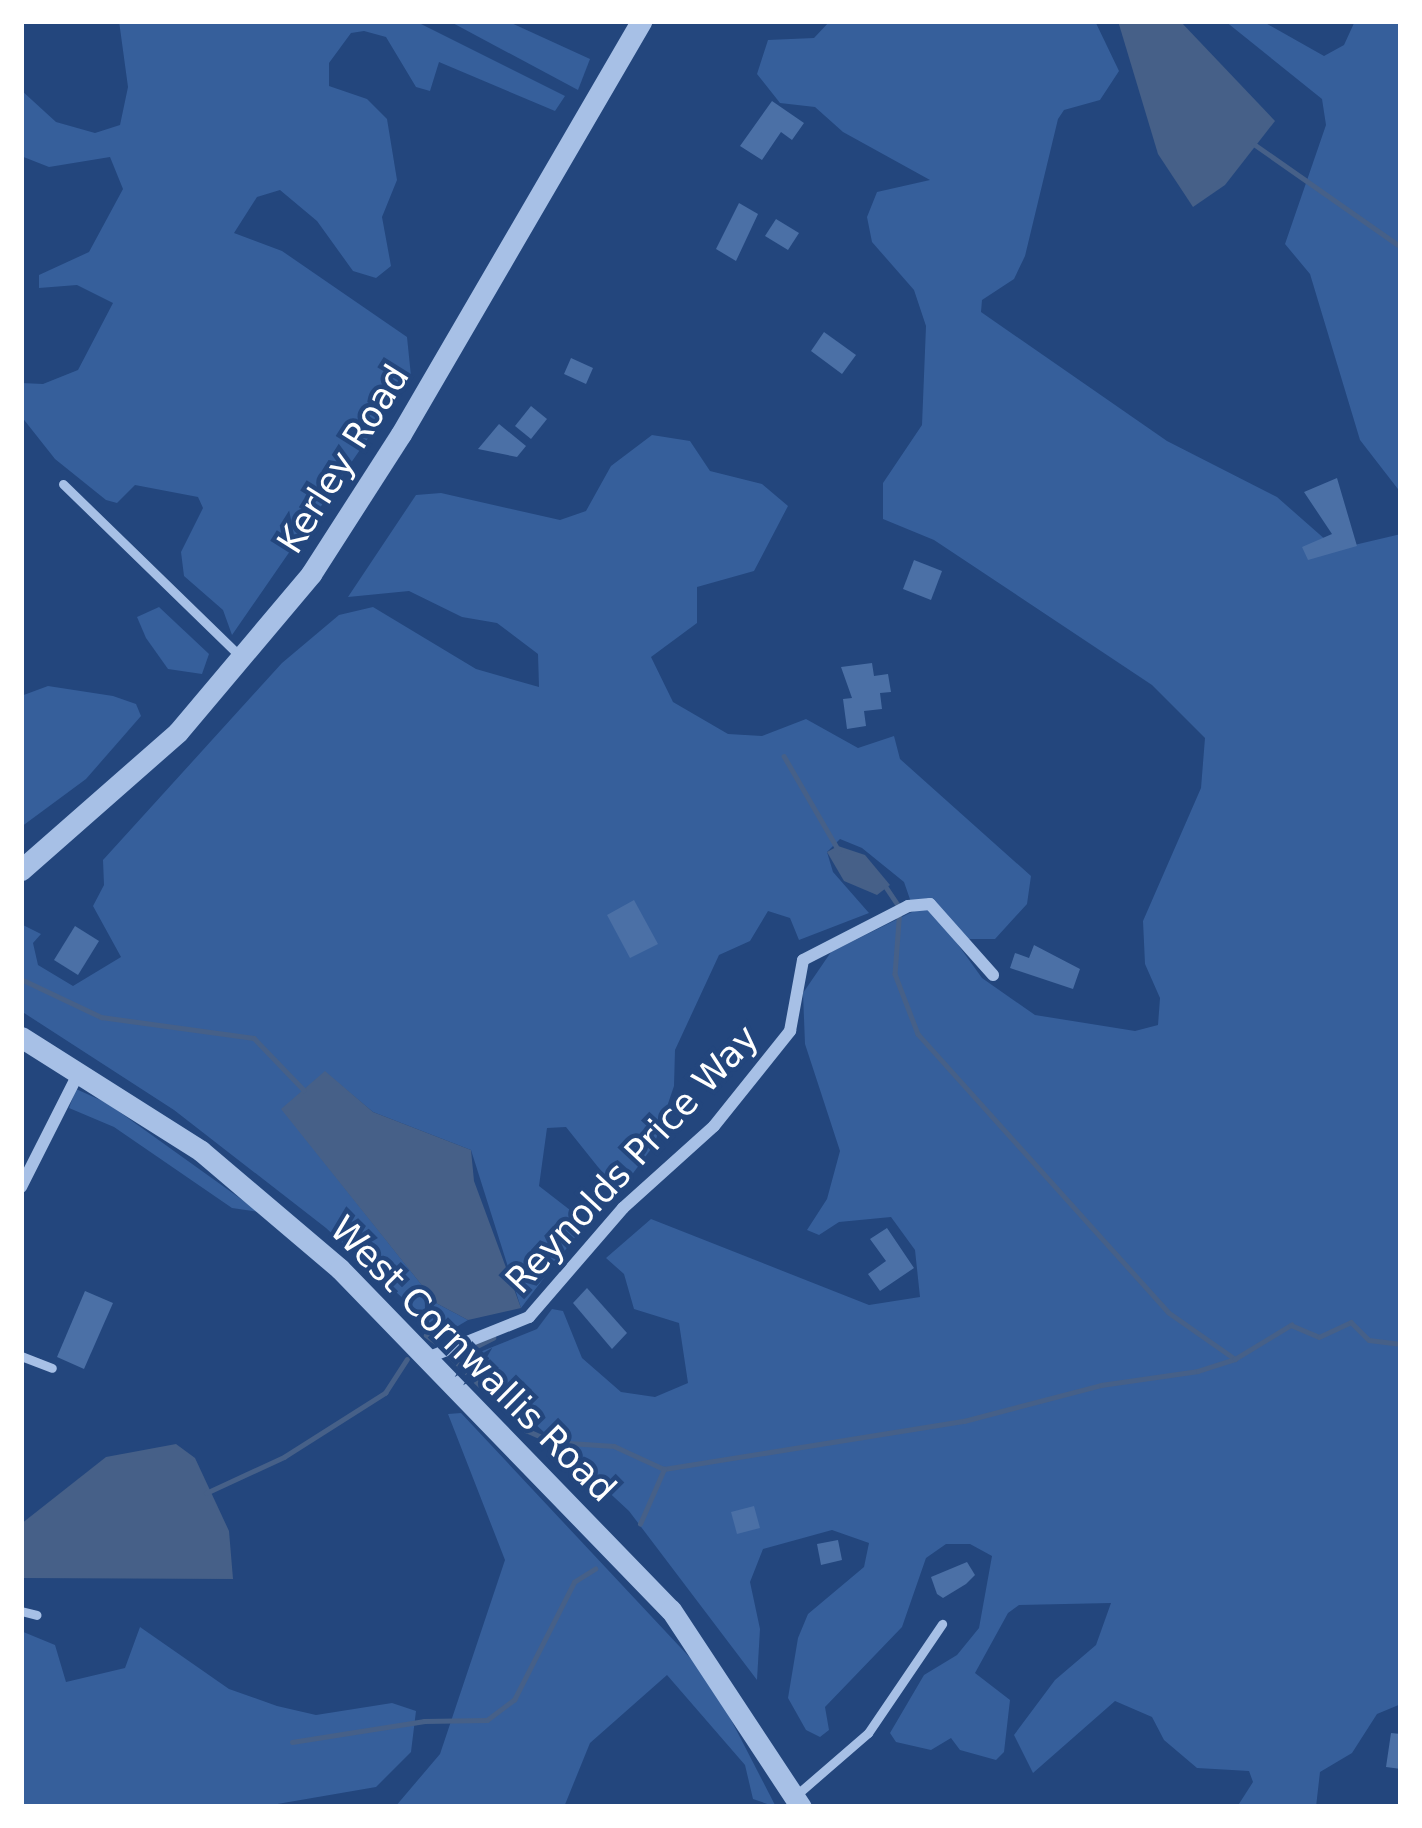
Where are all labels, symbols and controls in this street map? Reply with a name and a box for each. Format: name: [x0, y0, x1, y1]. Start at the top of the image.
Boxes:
street label: Kerley Road: [268, 357, 418, 561]
street label: Reynolds Price Way: [497, 1016, 767, 1302]
street label: West Cornwallis Road: [321, 1207, 625, 1511]

